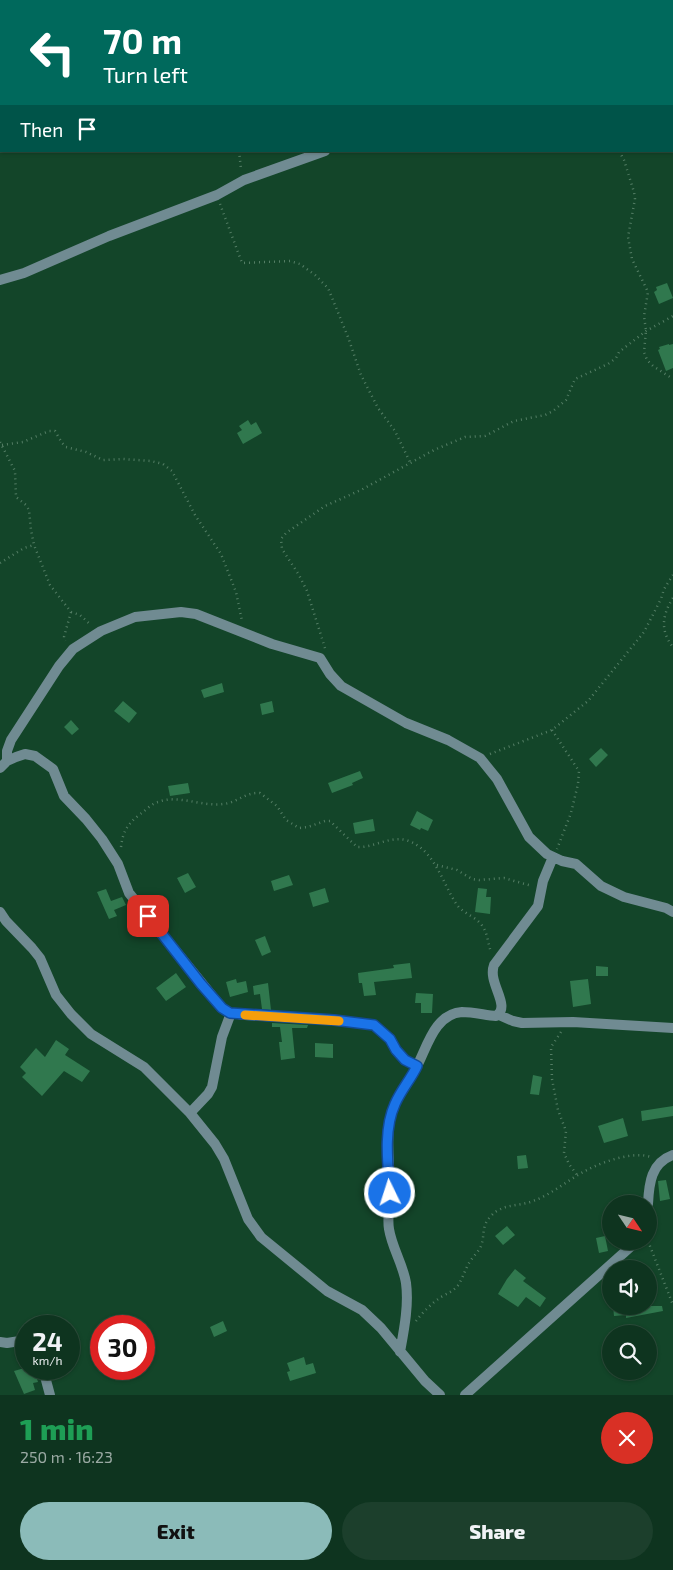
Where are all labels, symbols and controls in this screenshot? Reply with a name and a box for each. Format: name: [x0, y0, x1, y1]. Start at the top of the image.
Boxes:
text: 70 m: [103, 19, 182, 61]
icon: left: [20, 20, 85, 85]
text: Turn left: [103, 61, 188, 87]
icon: arrive: [73, 115, 101, 143]
text: Then: [20, 118, 63, 141]
pin: [127, 895, 169, 937]
icon: arrive: [134, 902, 162, 930]
position arrow: [363, 1166, 415, 1218]
north arrow: [602, 1195, 658, 1250]
map controls: [602, 1195, 657, 1380]
button: sound: [602, 1260, 657, 1315]
speed limit sign: 30: [90, 1315, 155, 1380]
button: search: [602, 1325, 657, 1380]
text: 24: [32, 1326, 63, 1356]
text: km/h: [33, 1353, 62, 1367]
text: 1 min: [20, 1410, 94, 1446]
button: close: [601, 1412, 653, 1464]
text: 250 m · 16:23: [20, 1447, 113, 1466]
button: Exit: [20, 1502, 332, 1560]
button: Share: [342, 1502, 653, 1560]

